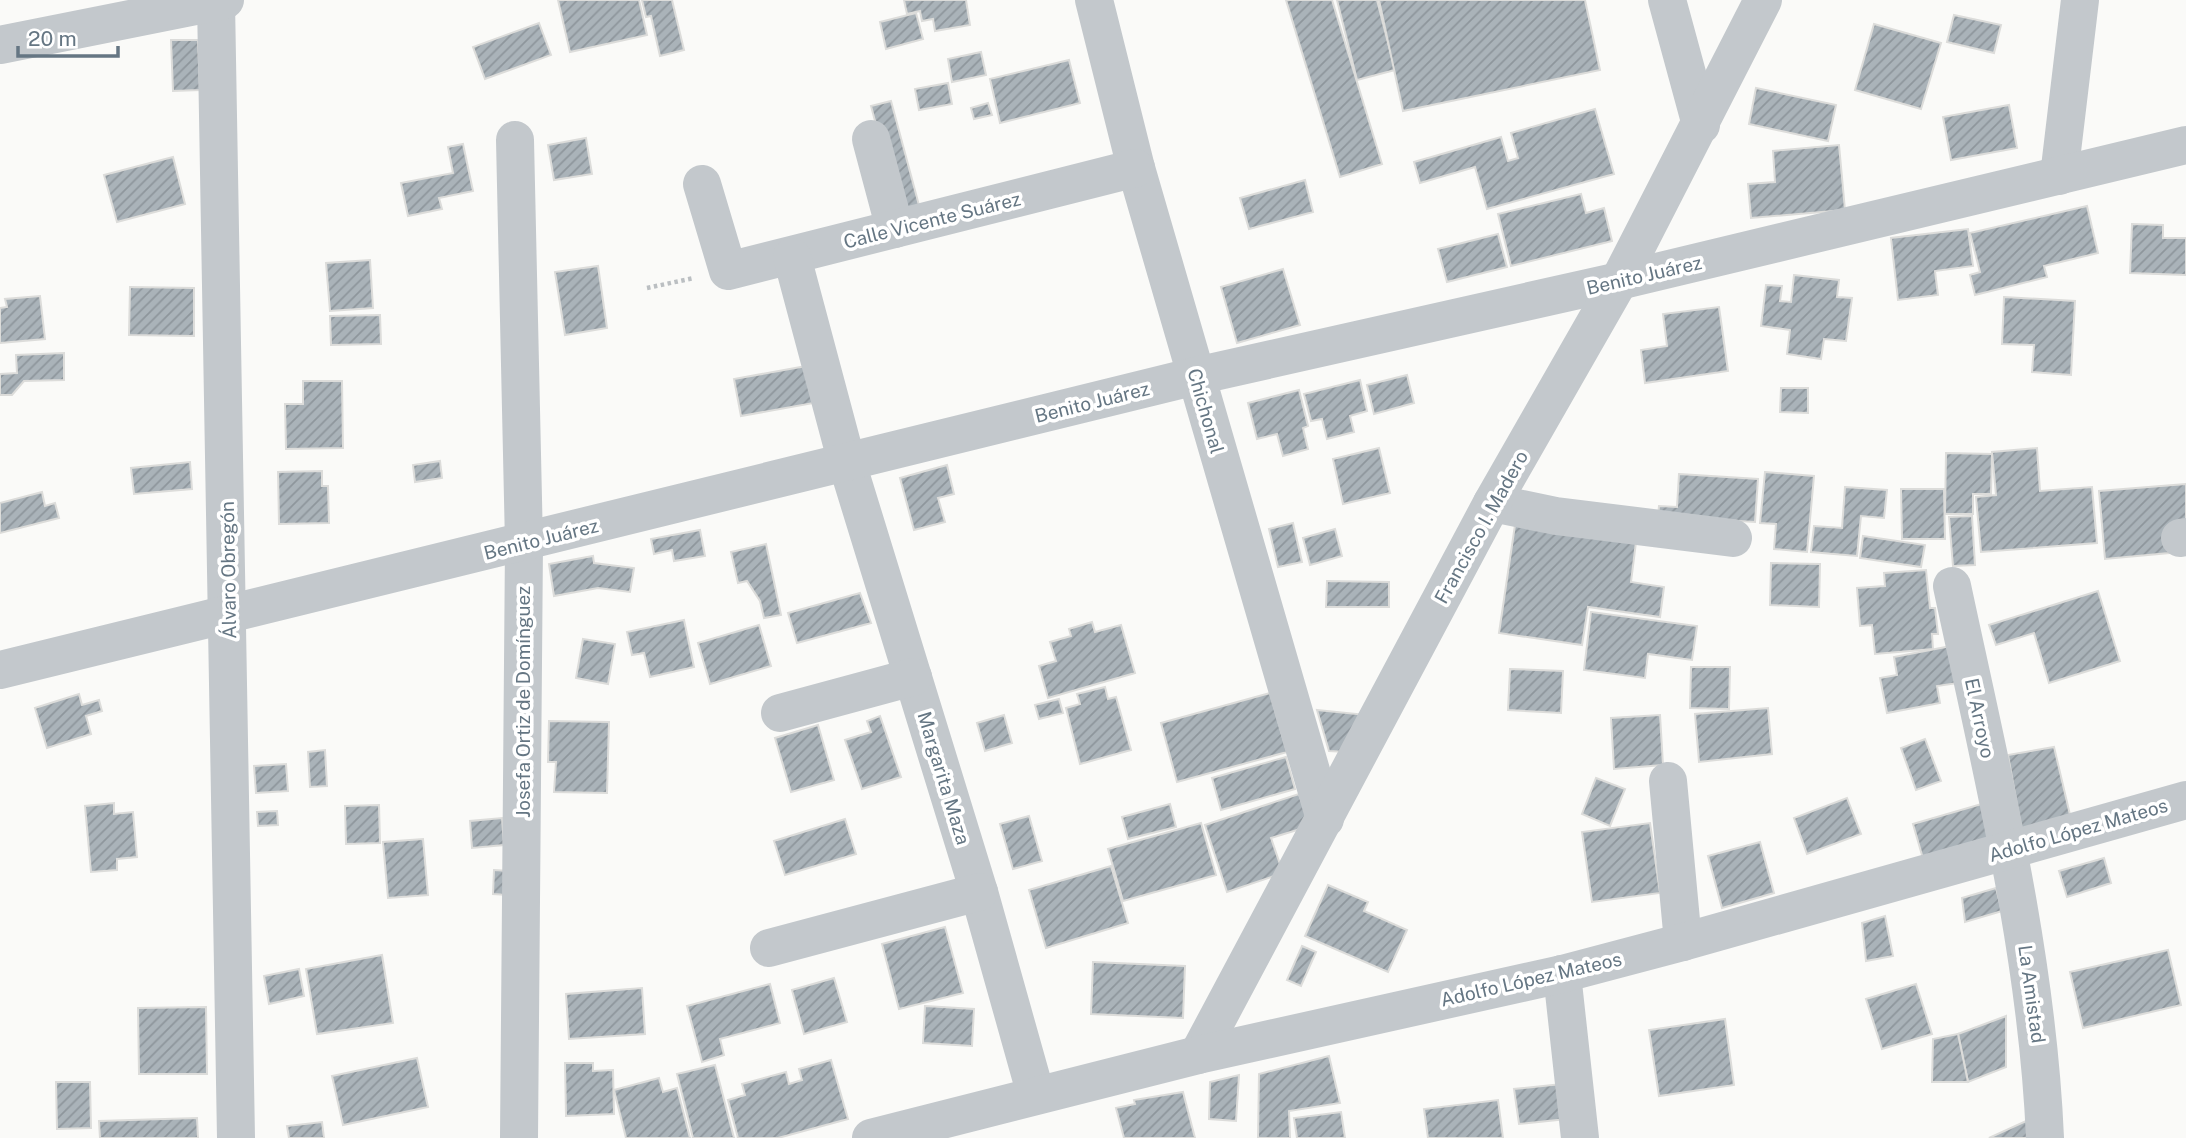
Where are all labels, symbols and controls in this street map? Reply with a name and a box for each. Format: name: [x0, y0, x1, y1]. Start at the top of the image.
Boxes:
scale bar: [18, 14, 117, 58]
text: 20 m: [28, 26, 77, 51]
street label: Calle Vicente Suárez: [841, 187, 1023, 253]
street label: Benito Juárez: [1584, 251, 1704, 299]
street label: Chichonal: [1183, 366, 1229, 456]
street label: Benito Juárez: [1032, 377, 1152, 427]
street label: Francisco I. Madero: [1430, 447, 1532, 607]
street label: Álvaro Obregón: [216, 501, 240, 639]
street label: Benito Juárez: [481, 514, 601, 564]
street label: Josefa Ortiz de Domínguez: [512, 586, 534, 818]
street label: El Arroyo: [1961, 676, 1999, 760]
street label: Margarita Maza: [913, 709, 975, 847]
street label: Adolfo López Mateos: [1986, 794, 2170, 866]
street label: La Amistad: [2014, 943, 2050, 1045]
street label: Adolfo López Mateos: [1438, 947, 1624, 1011]

